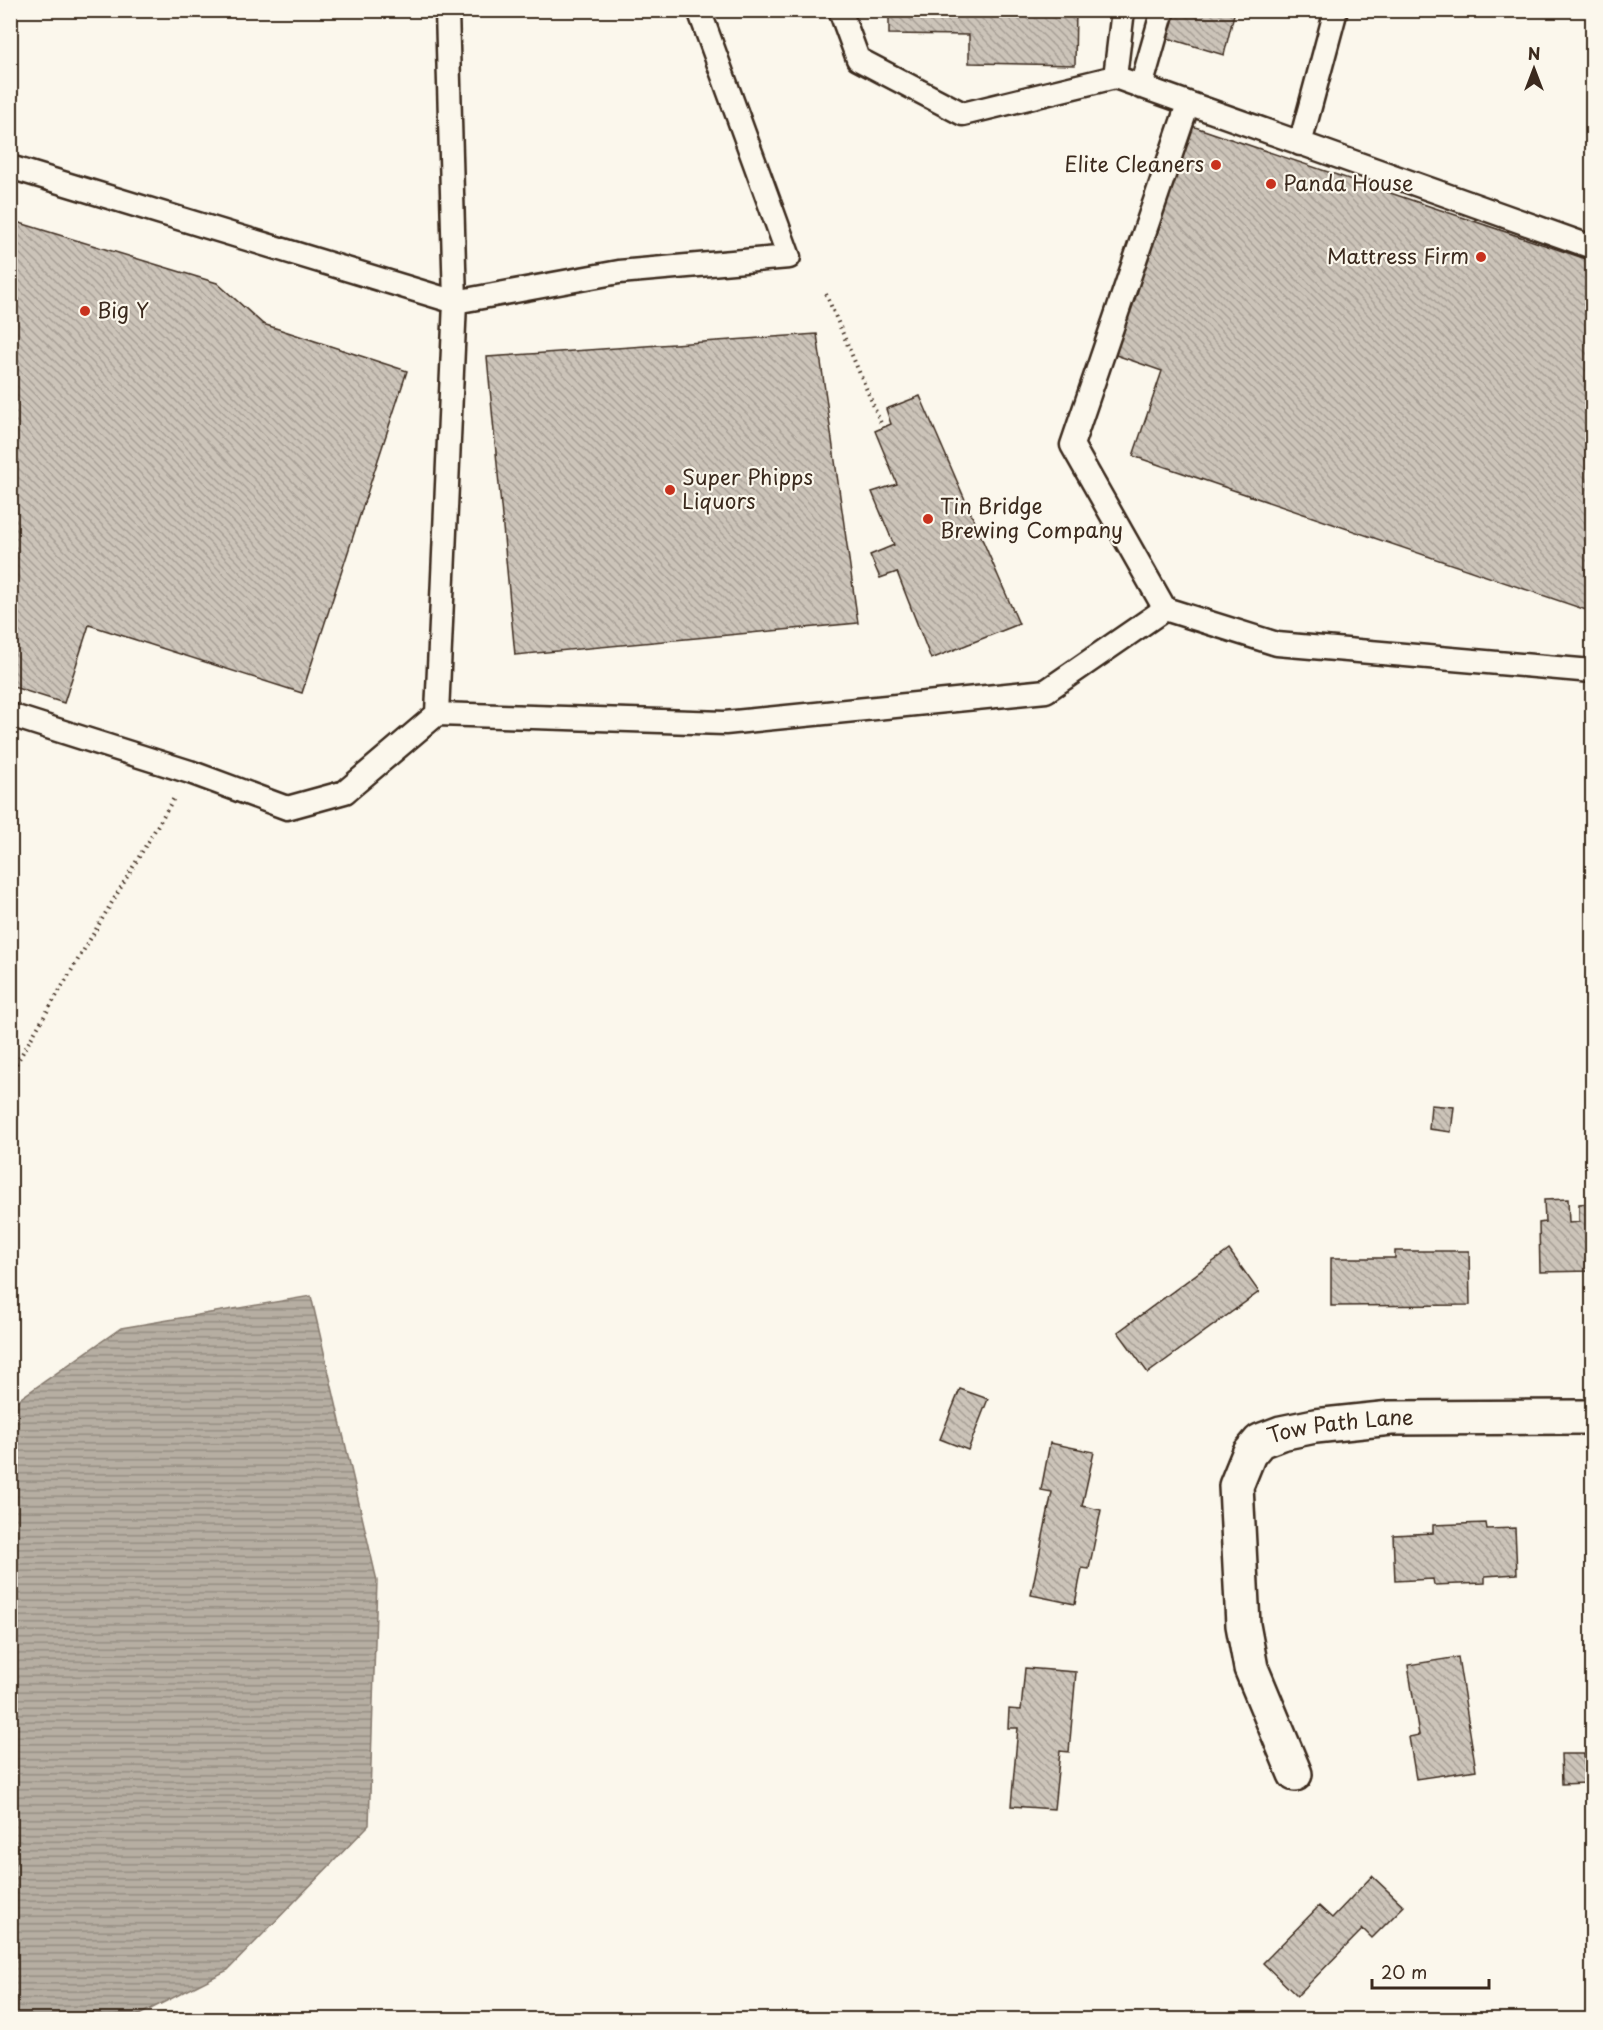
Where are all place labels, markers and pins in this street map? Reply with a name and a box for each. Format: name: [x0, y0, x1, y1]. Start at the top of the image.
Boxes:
place label: Elite Cleaners: [1064, 147, 1204, 179]
marker: Elite Cleaners: [1209, 158, 1223, 172]
place label: Panda House: [1283, 166, 1413, 198]
marker: Panda House: [1264, 177, 1278, 191]
place label: Mattress Firm: [1327, 239, 1469, 271]
marker: Mattress Firm: [1474, 250, 1488, 264]
place label: Big Y: [97, 293, 149, 325]
marker: Big Y: [78, 304, 92, 318]
place label: Super Phipps Liquors: [682, 460, 813, 516]
marker: Super Phipps Liquors: [663, 483, 677, 497]
place label: Tin Bridge Brewing Company: [940, 489, 1123, 545]
marker: Tin Bridge Brewing Company: [921, 512, 935, 526]

